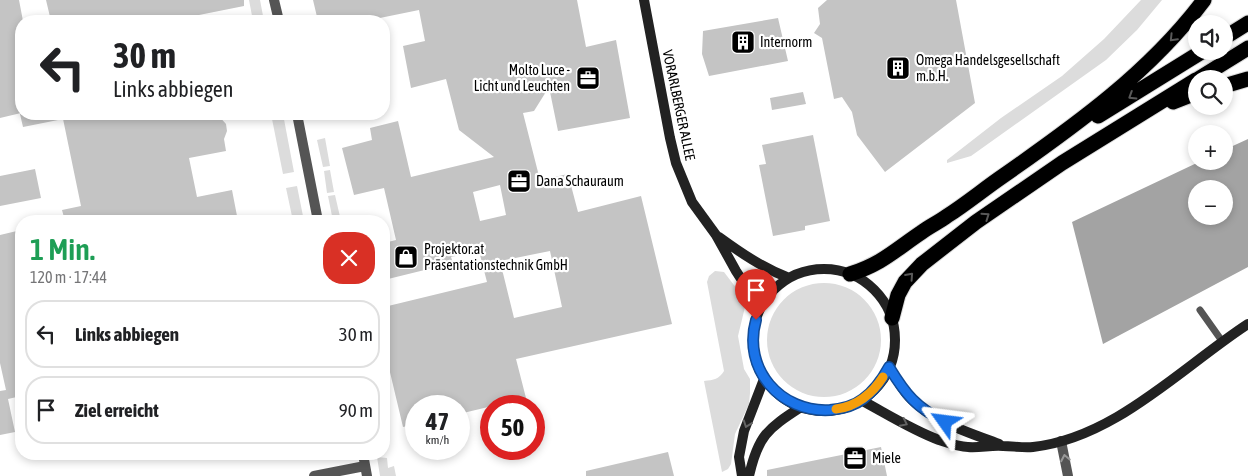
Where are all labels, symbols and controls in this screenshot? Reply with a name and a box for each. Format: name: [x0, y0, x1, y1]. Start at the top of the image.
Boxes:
map controls: [1188, 15, 1233, 225]
button: sound: [1188, 15, 1233, 60]
building icon: Internorm: [730, 29, 756, 55]
one-way arrow: [1170, 32, 1179, 41]
place label: Internorm: [760, 34, 812, 50]
icon: left: [30, 35, 95, 100]
text: 30 m: [113, 35, 176, 75]
street label: VORARLBERGER ALLEE: [659, 48, 699, 162]
place label: Omega Handelsgesellschaft m.b.H.: [916, 52, 1060, 84]
building icon: Omega Handelsgesellschaft m.b.H.: [885, 55, 911, 81]
place label: Molto Luce - Licht und Leuchten: [474, 62, 570, 94]
office icon: Molto Luce - Licht und Leuchten: [575, 65, 601, 91]
button: search: [1188, 70, 1233, 115]
text: Links abbiegen: [113, 76, 234, 102]
one-way arrow: [1128, 90, 1137, 99]
button: +: [1188, 125, 1233, 170]
office icon: Dana Schauraum: [506, 168, 532, 194]
place label: Dana Schauraum: [536, 173, 624, 189]
button: −: [1188, 180, 1233, 225]
one-way arrow: [980, 212, 989, 222]
text: 1 Min.: [30, 232, 95, 266]
button: close: [323, 232, 375, 284]
place label: Projektor.at Präsentationstechnik GmbH: [424, 241, 568, 273]
shop icon: Projektor.at Präsentationstechnik GmbH: [393, 244, 419, 270]
text: 120 m · 17:44: [30, 268, 107, 286]
pin: [735, 269, 777, 320]
one-way arrow: [905, 272, 914, 281]
icon: arrive: [742, 276, 770, 304]
icon: left: [32, 320, 60, 348]
text: Links abbiegen: [75, 323, 179, 345]
text: 30 m: [339, 323, 373, 345]
speed limit sign: 50: [480, 395, 545, 460]
position arrow: [918, 395, 970, 447]
icon: arrive: [32, 396, 60, 424]
text: Ziel erreicht: [75, 399, 159, 421]
text: 90 m: [339, 399, 373, 421]
text: 47: [426, 407, 449, 435]
one-way arrow: [899, 417, 908, 427]
one-way arrow: [743, 419, 753, 428]
text: km/h: [426, 433, 449, 447]
office icon: Miele: [842, 445, 868, 471]
place label: Miele: [872, 450, 901, 466]
one-way arrow: [1060, 454, 1070, 463]

